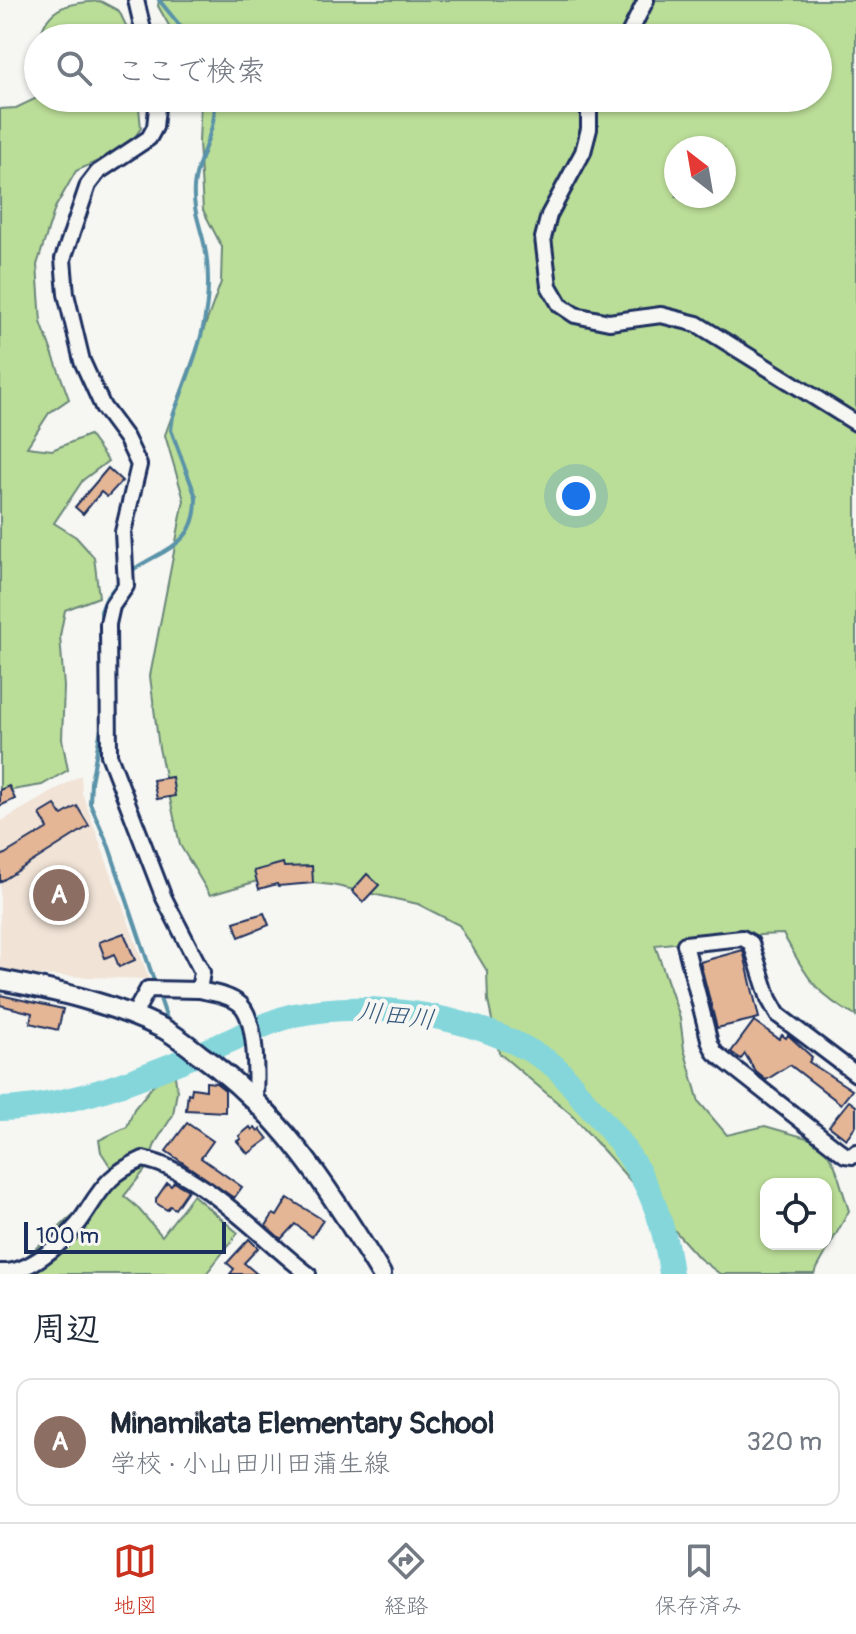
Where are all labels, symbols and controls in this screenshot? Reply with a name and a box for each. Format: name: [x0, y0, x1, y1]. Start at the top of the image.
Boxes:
search box: [24, 24, 832, 112]
icon: search: [52, 46, 96, 90]
text: ここで検索: [116, 53, 266, 90]
north arrow: [664, 136, 736, 208]
your location: [556, 476, 596, 516]
pin: A: [33, 865, 85, 925]
water label: 川田川: [355, 995, 437, 1037]
map controls: [760, 1178, 832, 1250]
button: locate: [760, 1178, 832, 1250]
scale bar: [24, 1218, 226, 1254]
text: 100 m: [36, 1222, 99, 1250]
text: 周辺: [32, 1308, 100, 1351]
text: Minamikata Elementary School: [110, 1405, 495, 1442]
text: A: [52, 1426, 68, 1458]
text: 320 m: [746, 1426, 822, 1458]
text: 学校 · 小山田川田蒲生線: [110, 1448, 390, 1480]
tab: 地図: [113, 1539, 157, 1620]
tab: 経路: [384, 1539, 428, 1620]
tab: 保存済み: [655, 1539, 743, 1620]

